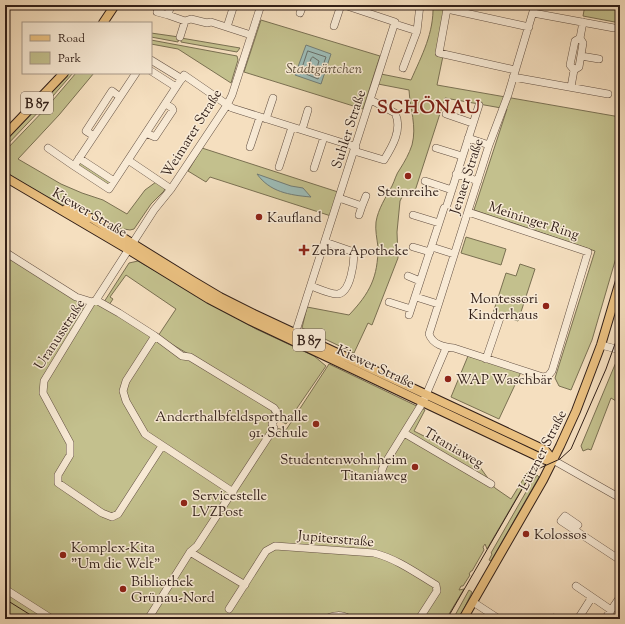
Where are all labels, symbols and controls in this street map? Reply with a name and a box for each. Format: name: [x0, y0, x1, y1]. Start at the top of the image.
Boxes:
legend: [22, 22, 152, 74]
text: Road: [58, 30, 85, 48]
text: Park: [58, 50, 81, 68]
park label: Stadtgärtchen: [286, 60, 363, 80]
street label: Weimarer Straße: [157, 86, 228, 182]
street label: Suhler Straße: [328, 88, 372, 172]
road number: B 87: [21, 92, 53, 114]
district label: SCHÖNAU: [377, 95, 481, 122]
street label: Jenaer Straße: [446, 136, 490, 218]
marker: Steinreihe: [403, 171, 413, 181]
place label: Steinreihe: [377, 183, 439, 203]
street label: Kiewer Straße: [48, 184, 130, 243]
street label: Meininger Ring: [486, 198, 581, 246]
place label: Kaufland: [267, 209, 322, 229]
marker: Kaufland: [254, 212, 264, 222]
place label: Zebra Apotheke: [312, 242, 408, 262]
marker: Zebra Apotheke: [299, 245, 309, 255]
place label: Montessori Kinderhaus: [468, 290, 538, 326]
street label: Uranusstraße: [30, 296, 91, 374]
marker: Montessori Kinderhaus: [541, 301, 551, 311]
road number: B 87: [293, 329, 325, 351]
street label: Kiewer Straße: [333, 341, 417, 395]
place label: WAP Waschbär: [456, 371, 553, 391]
marker: WAP Waschbär: [443, 374, 453, 384]
street label: Lützner Straße: [515, 407, 573, 495]
place label: Anderthalbfeldsporthalle 91. Schule: [155, 408, 308, 444]
marker: Anderthalbfeldsporthalle 91. Schule: [311, 419, 321, 429]
street label: Titaniaweg: [419, 424, 487, 474]
place label: Studentenwohnheim Titaniaweg: [280, 451, 407, 487]
marker: Studentenwohnheim Titaniaweg: [410, 462, 420, 472]
place label: Servicestelle LVZPost: [192, 487, 267, 523]
marker: Servicestelle LVZPost: [179, 498, 189, 508]
place label: Kolossos: [534, 526, 587, 546]
street label: Jupiterstraße: [296, 527, 375, 553]
marker: Kolossos: [521, 529, 531, 539]
place label: Komplex-Kita "Um die Welt": [71, 539, 160, 575]
marker: Komplex-Kita "Um die Welt": [58, 550, 68, 560]
place label: Bibliothek Grünau-Nord: [131, 573, 215, 609]
marker: Bibliothek Grünau-Nord: [118, 584, 128, 594]

